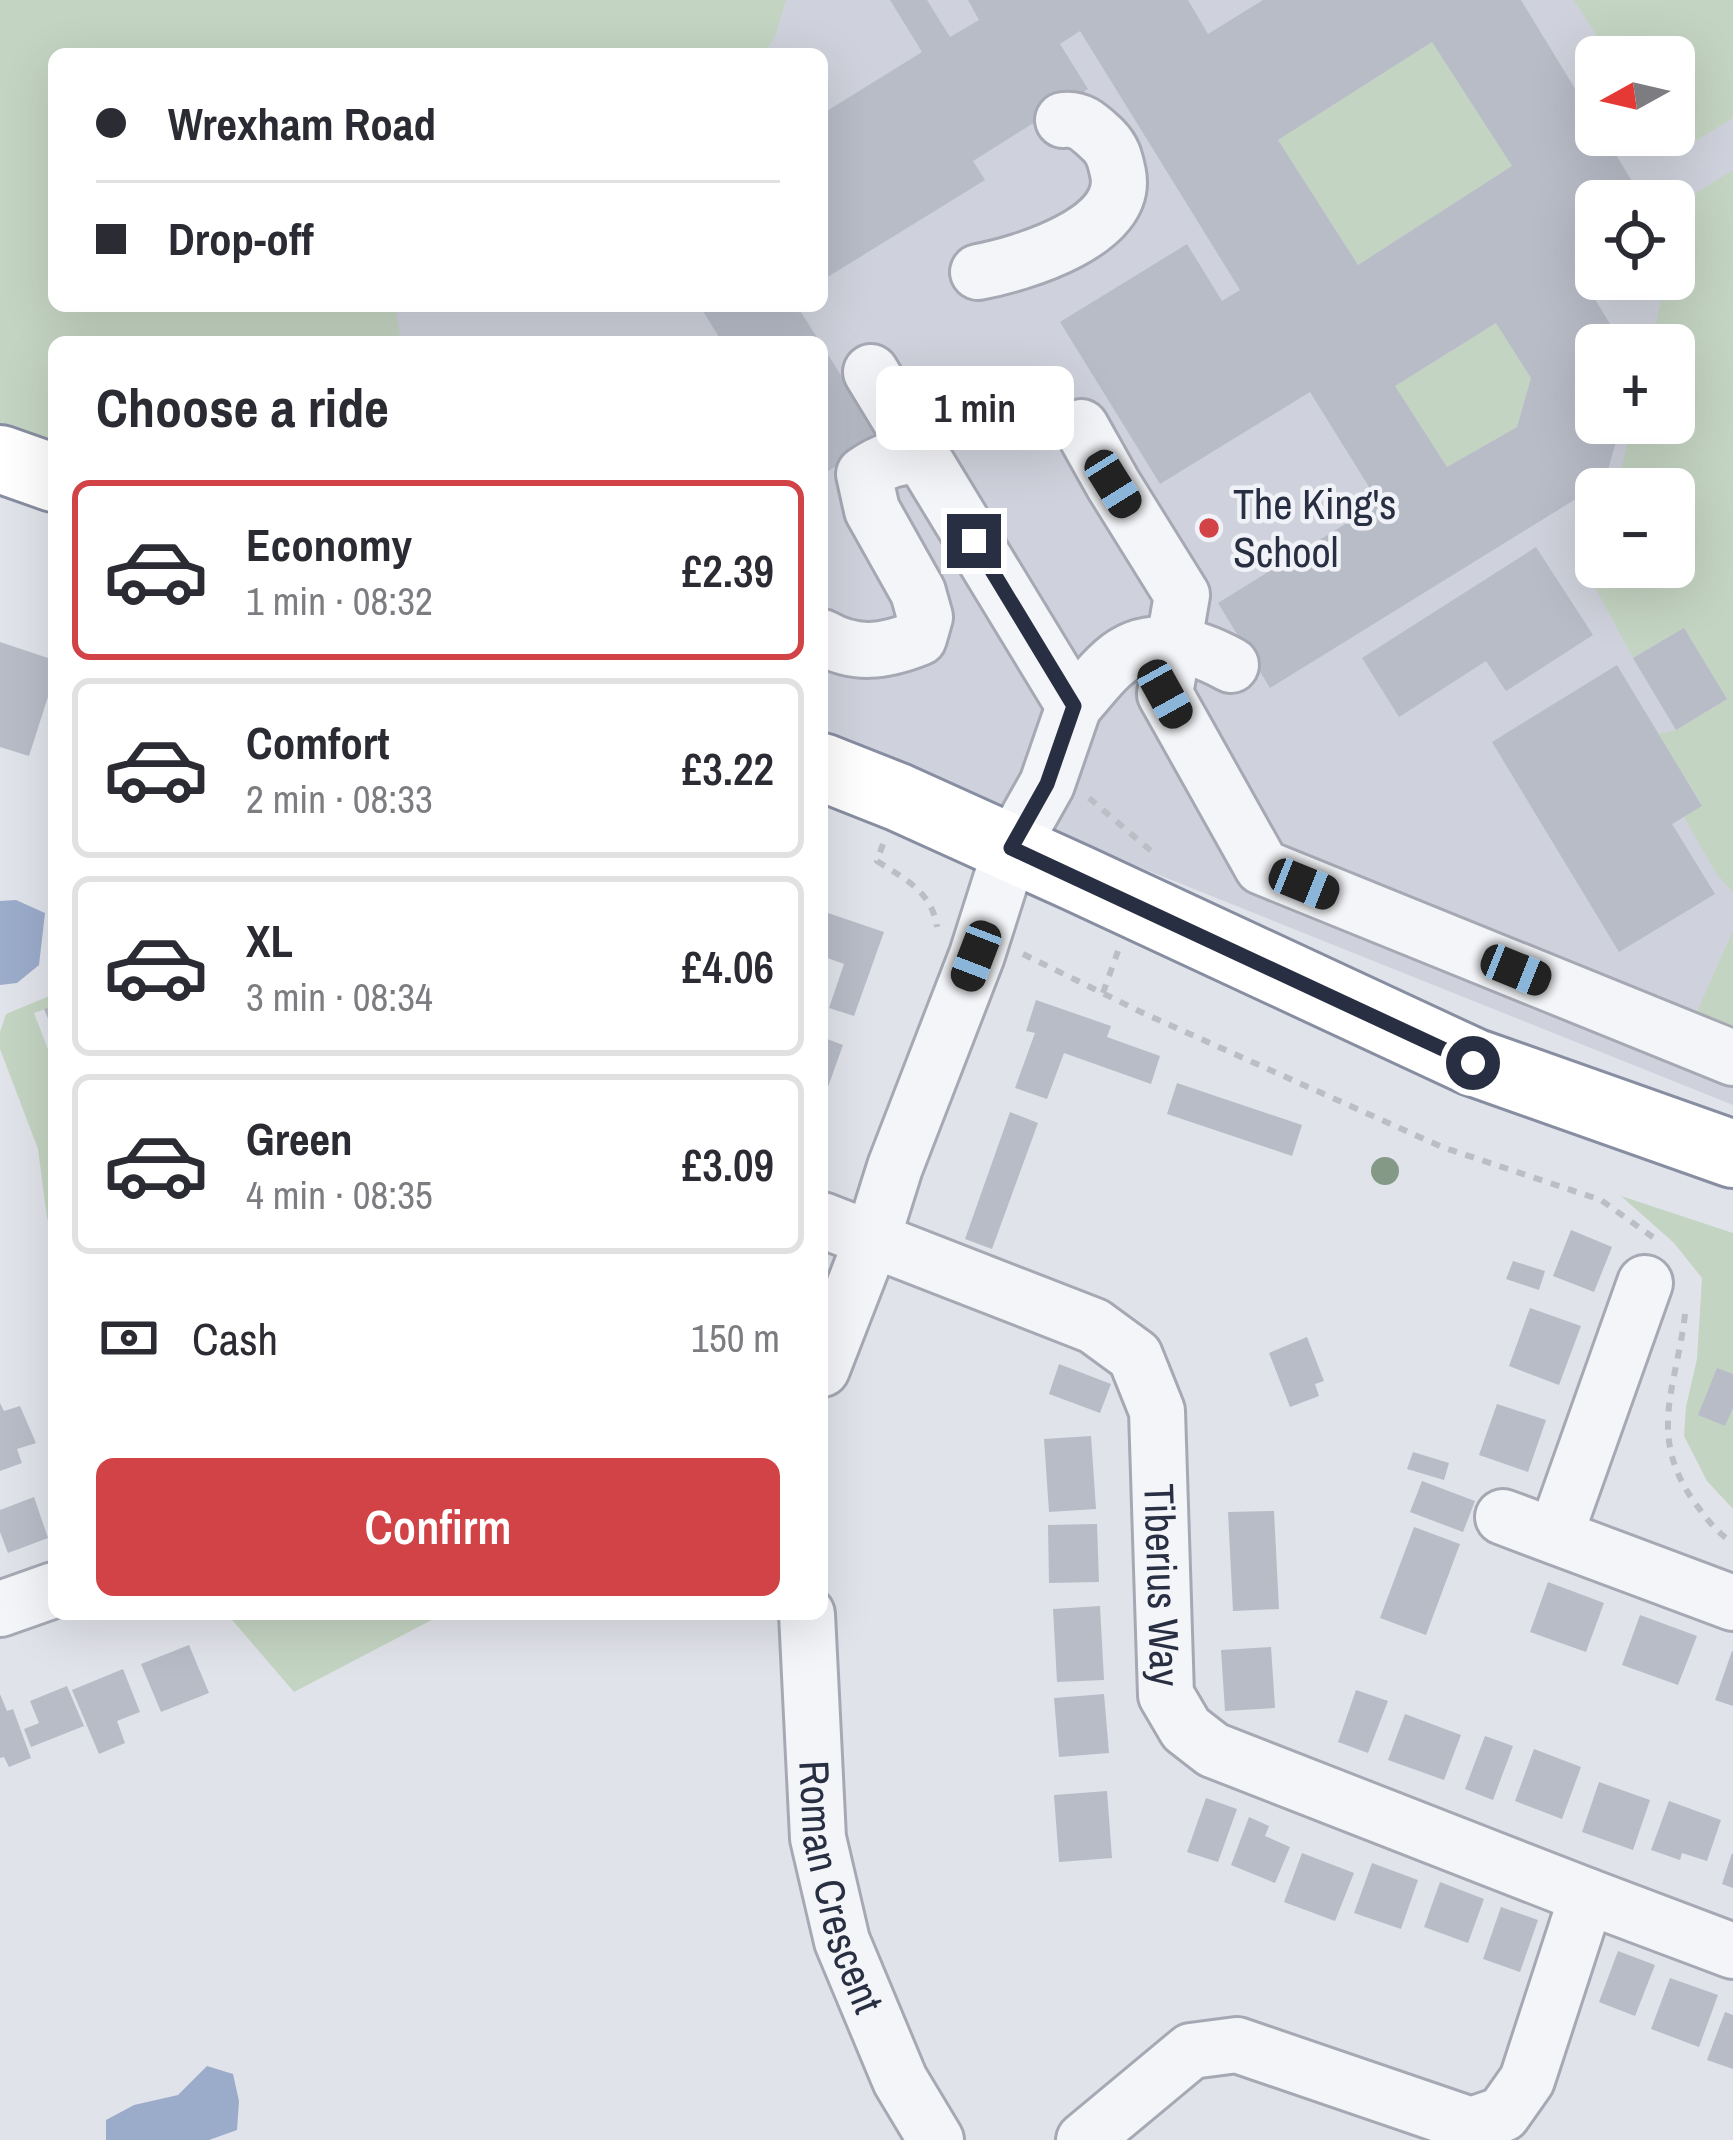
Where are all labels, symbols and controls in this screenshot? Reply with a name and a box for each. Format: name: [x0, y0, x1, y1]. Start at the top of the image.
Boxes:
north arrow: [1575, 36, 1695, 156]
map controls: [1575, 36, 1695, 588]
text: Wrexham Road: [168, 93, 436, 154]
button: locate: [1575, 180, 1695, 300]
text: Drop-off: [168, 208, 314, 269]
button: +: [1575, 324, 1695, 444]
callout: 1 min: [875, 367, 1073, 451]
text: Choose a ride: [96, 371, 389, 444]
text: 1 min: [934, 382, 1016, 434]
car: [1079, 444, 1147, 524]
button: −: [1575, 468, 1695, 588]
place label: The King's School: [1233, 476, 1397, 580]
text: Economy: [246, 514, 412, 575]
route end: [947, 514, 1001, 568]
marker: The King's School: [1196, 515, 1222, 541]
icon: car: [102, 516, 210, 624]
text: £2.39: [682, 540, 774, 601]
text: 1 min · 08:32: [246, 575, 433, 627]
car: [1132, 654, 1198, 734]
text: Comfort: [246, 712, 389, 773]
icon: car: [102, 714, 210, 822]
text: £3.22: [682, 738, 774, 799]
text: 2 min · 08:33: [246, 773, 433, 825]
car: [1264, 854, 1344, 914]
text: XL: [246, 910, 293, 971]
icon: car: [102, 912, 210, 1020]
car: [946, 916, 1006, 996]
text: £4.06: [682, 936, 774, 997]
car: [1476, 940, 1556, 1000]
text: 3 min · 08:34: [246, 971, 433, 1023]
route start: [1446, 1036, 1500, 1090]
text: Green: [246, 1108, 353, 1169]
icon: car: [102, 1110, 210, 1218]
text: £3.09: [682, 1134, 774, 1195]
text: 4 min · 08:35: [246, 1169, 433, 1221]
icon: cash: [96, 1305, 162, 1371]
text: Cash: [192, 1308, 278, 1369]
text: 150 m: [691, 1312, 780, 1364]
button: Confirm: [96, 1458, 780, 1596]
street label: Tiberius Way: [1131, 1483, 1194, 1687]
street label: Roman Crescent: [786, 1759, 897, 2021]

